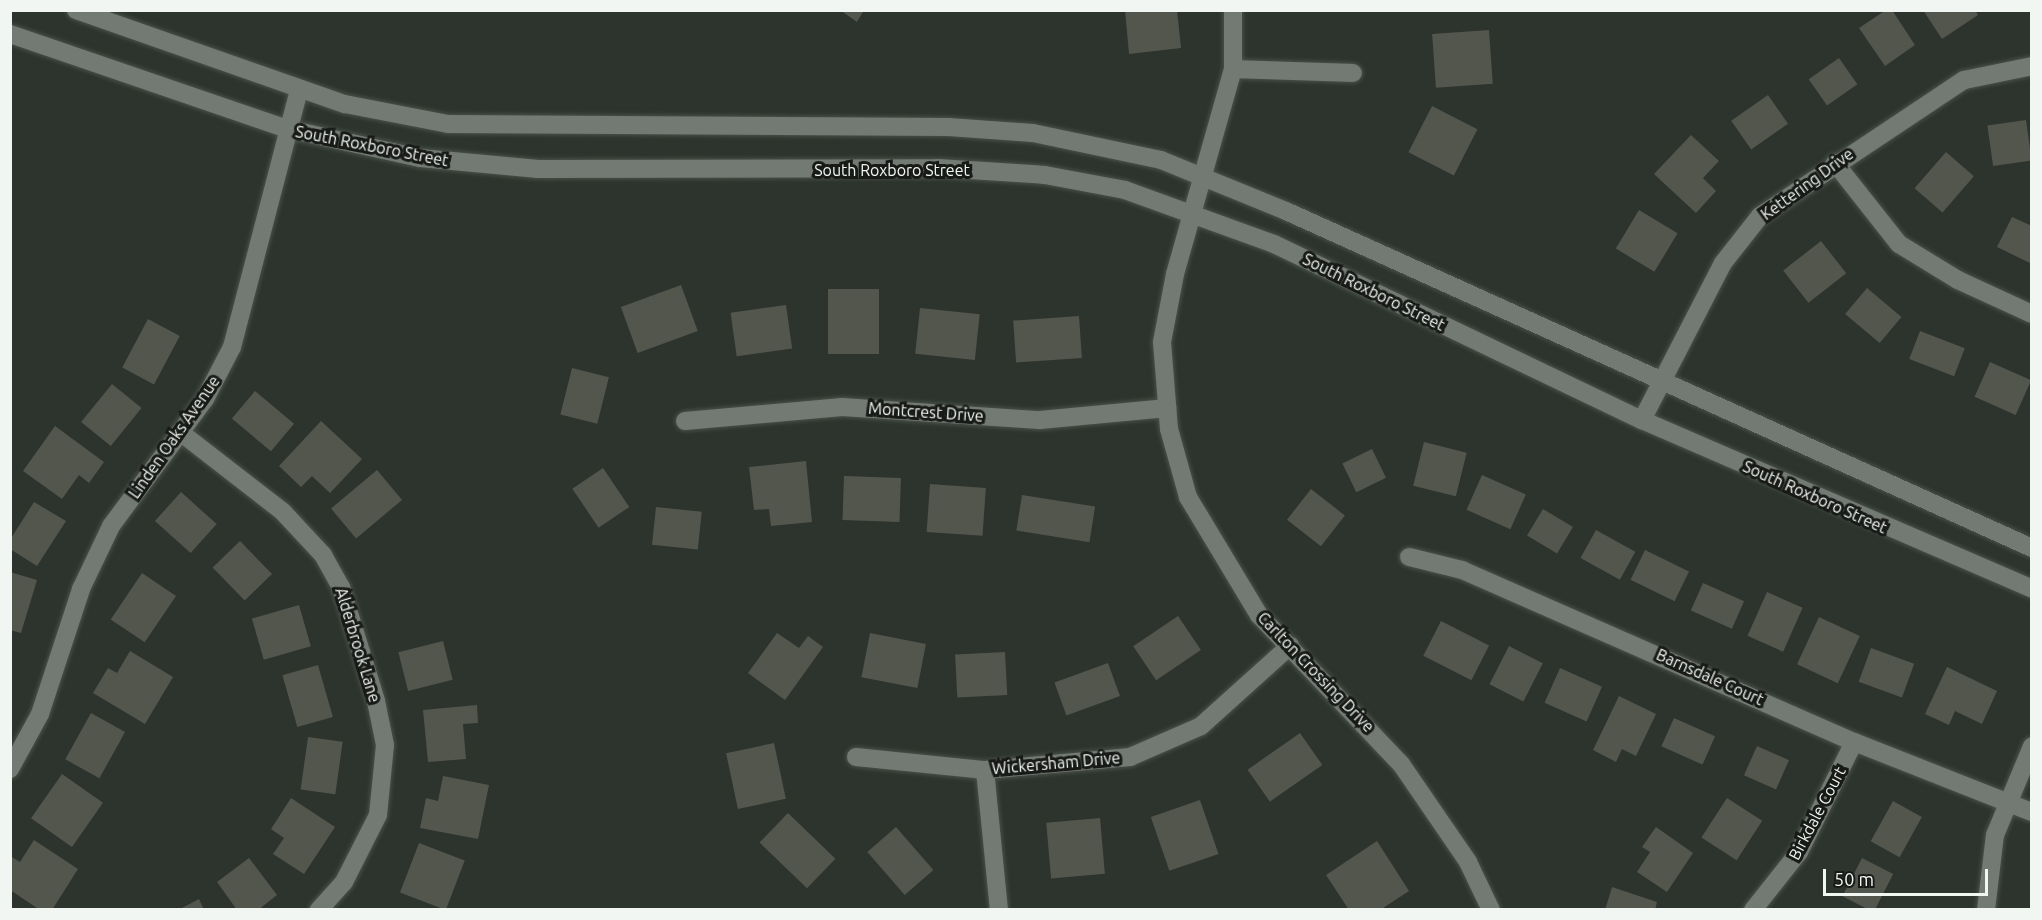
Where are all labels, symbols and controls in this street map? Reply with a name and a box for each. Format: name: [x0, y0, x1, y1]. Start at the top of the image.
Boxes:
street label: South Roxboro Street: [294, 122, 450, 170]
street label: Kettering Drive: [1757, 144, 1857, 224]
street label: South Roxboro Street: [814, 160, 970, 180]
street label: South Roxboro Street: [1300, 249, 1448, 335]
street label: Linden Oaks Avenue: [124, 372, 224, 502]
street label: Montcrest Drive: [868, 398, 984, 426]
street label: South Roxboro Street: [1740, 457, 1890, 537]
street label: Alderbrook Lane: [331, 585, 385, 705]
street label: Carlton Crossing Drive: [1254, 608, 1378, 736]
street label: Barnsdale Court: [1653, 645, 1767, 709]
street label: Wickersham Drive: [991, 748, 1121, 778]
street label: Birkdale Court: [1784, 763, 1850, 863]
scale bar: [1826, 857, 1991, 895]
text: 50 m: [1834, 869, 1874, 889]

